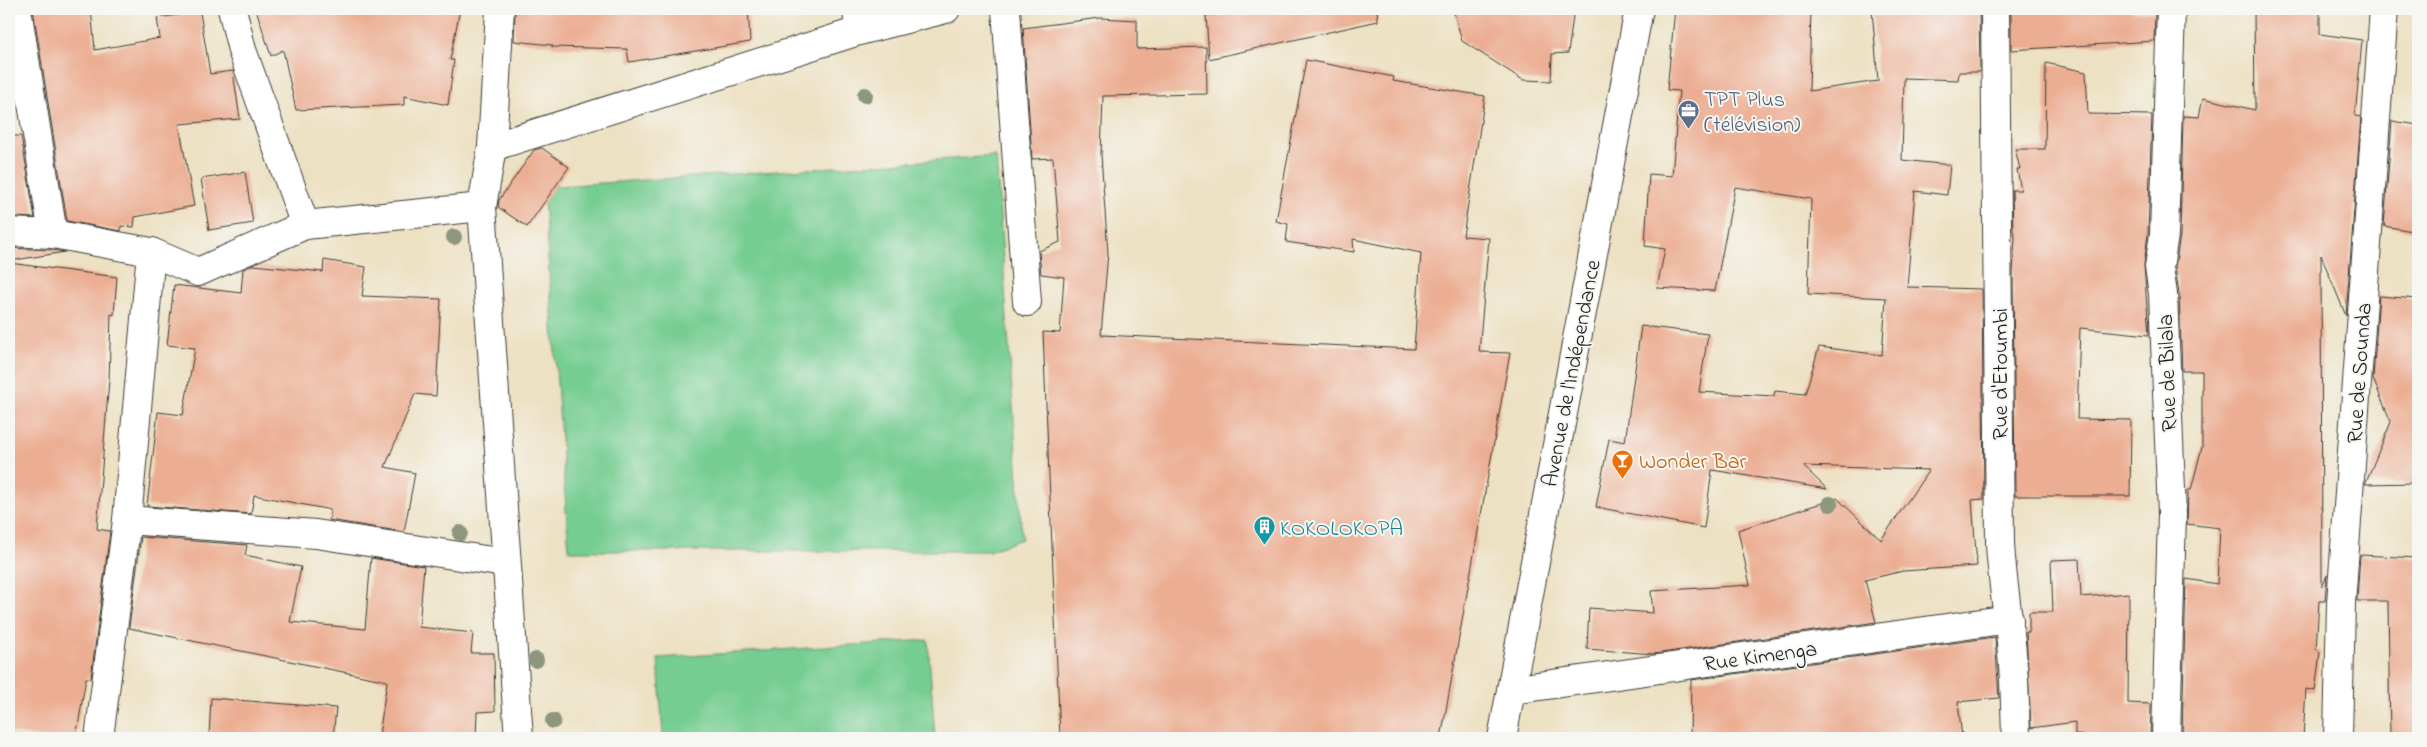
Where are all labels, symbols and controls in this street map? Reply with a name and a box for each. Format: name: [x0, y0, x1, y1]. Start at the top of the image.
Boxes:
place label: TPT Plus (télévision): [1704, 85, 1800, 142]
office icon: TPT Plus (télévision): [1676, 99, 1700, 130]
street label: Avenue de l'Indépendance: [1535, 257, 1611, 490]
street label: Rue de Sounda: [2340, 302, 2382, 445]
street label: Rue d'Etoumbi: [1986, 308, 2018, 440]
street label: Rue de Bilala: [2151, 314, 2187, 432]
place label: Wonder Bar: [1639, 447, 1747, 479]
bar icon: Wonder Bar: [1611, 448, 1635, 479]
place label: KOKOLOKOPA: [1280, 514, 1403, 546]
building icon: KOKOLOKOPA: [1252, 515, 1276, 546]
street label: Rue Kimenga: [1702, 634, 1819, 683]

